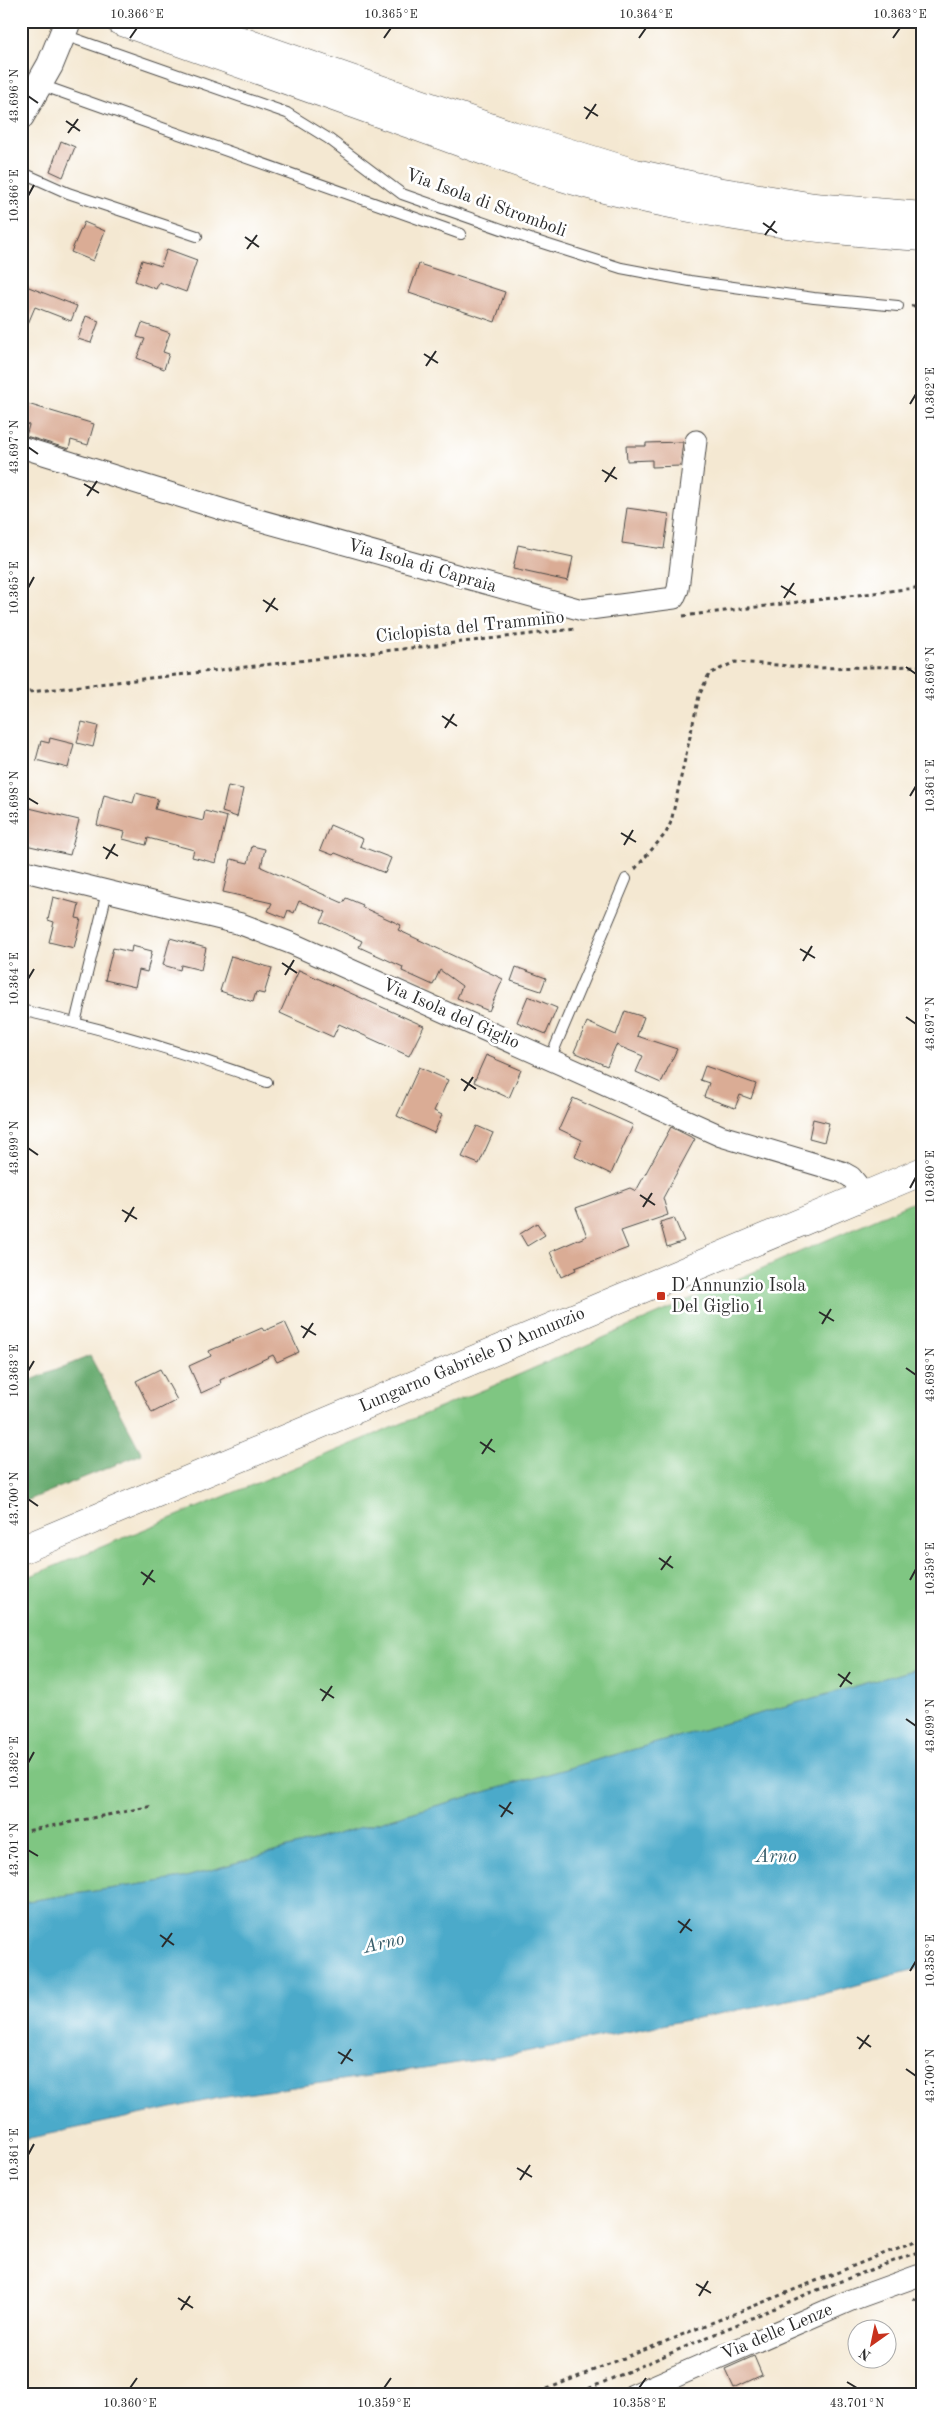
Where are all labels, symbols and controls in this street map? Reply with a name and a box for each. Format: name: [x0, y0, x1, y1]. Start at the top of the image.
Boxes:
text: 10.365°E: [364, 8, 418, 21]
text: 10.366°E: [110, 9, 164, 21]
text: 10.364°E: [619, 9, 673, 21]
text: 10.363°E: [873, 9, 927, 21]
text: 43.696°N: [9, 69, 21, 123]
street label: Via Isola di Stromboli: [403, 166, 569, 241]
text: 10.366°E: [9, 169, 21, 223]
text: 10.362°E: [925, 367, 937, 421]
text: 43.697°N: [9, 420, 21, 474]
street label: Via Isola di Capraia: [345, 536, 499, 596]
text: 10.365°E: [8, 561, 21, 615]
street label: Ciclopista del Trammino: [375, 608, 565, 646]
text: 43.696°N: [925, 647, 937, 701]
text: 10.361°E: [925, 759, 937, 813]
text: 43.698°N: [9, 771, 21, 825]
text: 10.364°E: [9, 952, 21, 1006]
street label: Via Isola del Giglio: [380, 976, 522, 1052]
text: 43.697°N: [925, 997, 937, 1051]
text: 43.699°N: [9, 1121, 21, 1175]
text: 10.360°E: [925, 1150, 937, 1204]
place label: D'Annunzio Isola Del Giglio 1: [671, 1277, 806, 1316]
marker: D'Annunzio Isola Del Giglio 1: [655, 1290, 667, 1302]
street label: Lungarno Gabriele D'Annunzio: [356, 1304, 588, 1416]
text: 10.363°E: [9, 1344, 21, 1398]
text: 43.698°N: [925, 1348, 937, 1402]
text: 43.700°N: [9, 1472, 21, 1526]
text: 10.359°E: [924, 1542, 937, 1596]
text: 43.699°N: [925, 1699, 937, 1753]
text: 10.362°E: [9, 1736, 21, 1790]
text: 43.701°N: [9, 1823, 21, 1877]
water label: Arno: [754, 1848, 797, 1867]
water label: Arno: [361, 1930, 407, 1958]
text: 10.358°E: [924, 1934, 937, 1988]
text: 43.700°N: [925, 2049, 937, 2103]
text: 10.361°E: [9, 2128, 21, 2182]
street label: Via delle Lenze: [719, 2300, 835, 2364]
north arrow: [846, 2318, 896, 2368]
text: N: [857, 2345, 874, 2363]
text: 10.359°E: [357, 2397, 411, 2410]
text: 10.358°E: [612, 2397, 666, 2410]
text: 10.360°E: [103, 2398, 157, 2410]
text: 43.701°N: [830, 2398, 884, 2410]

